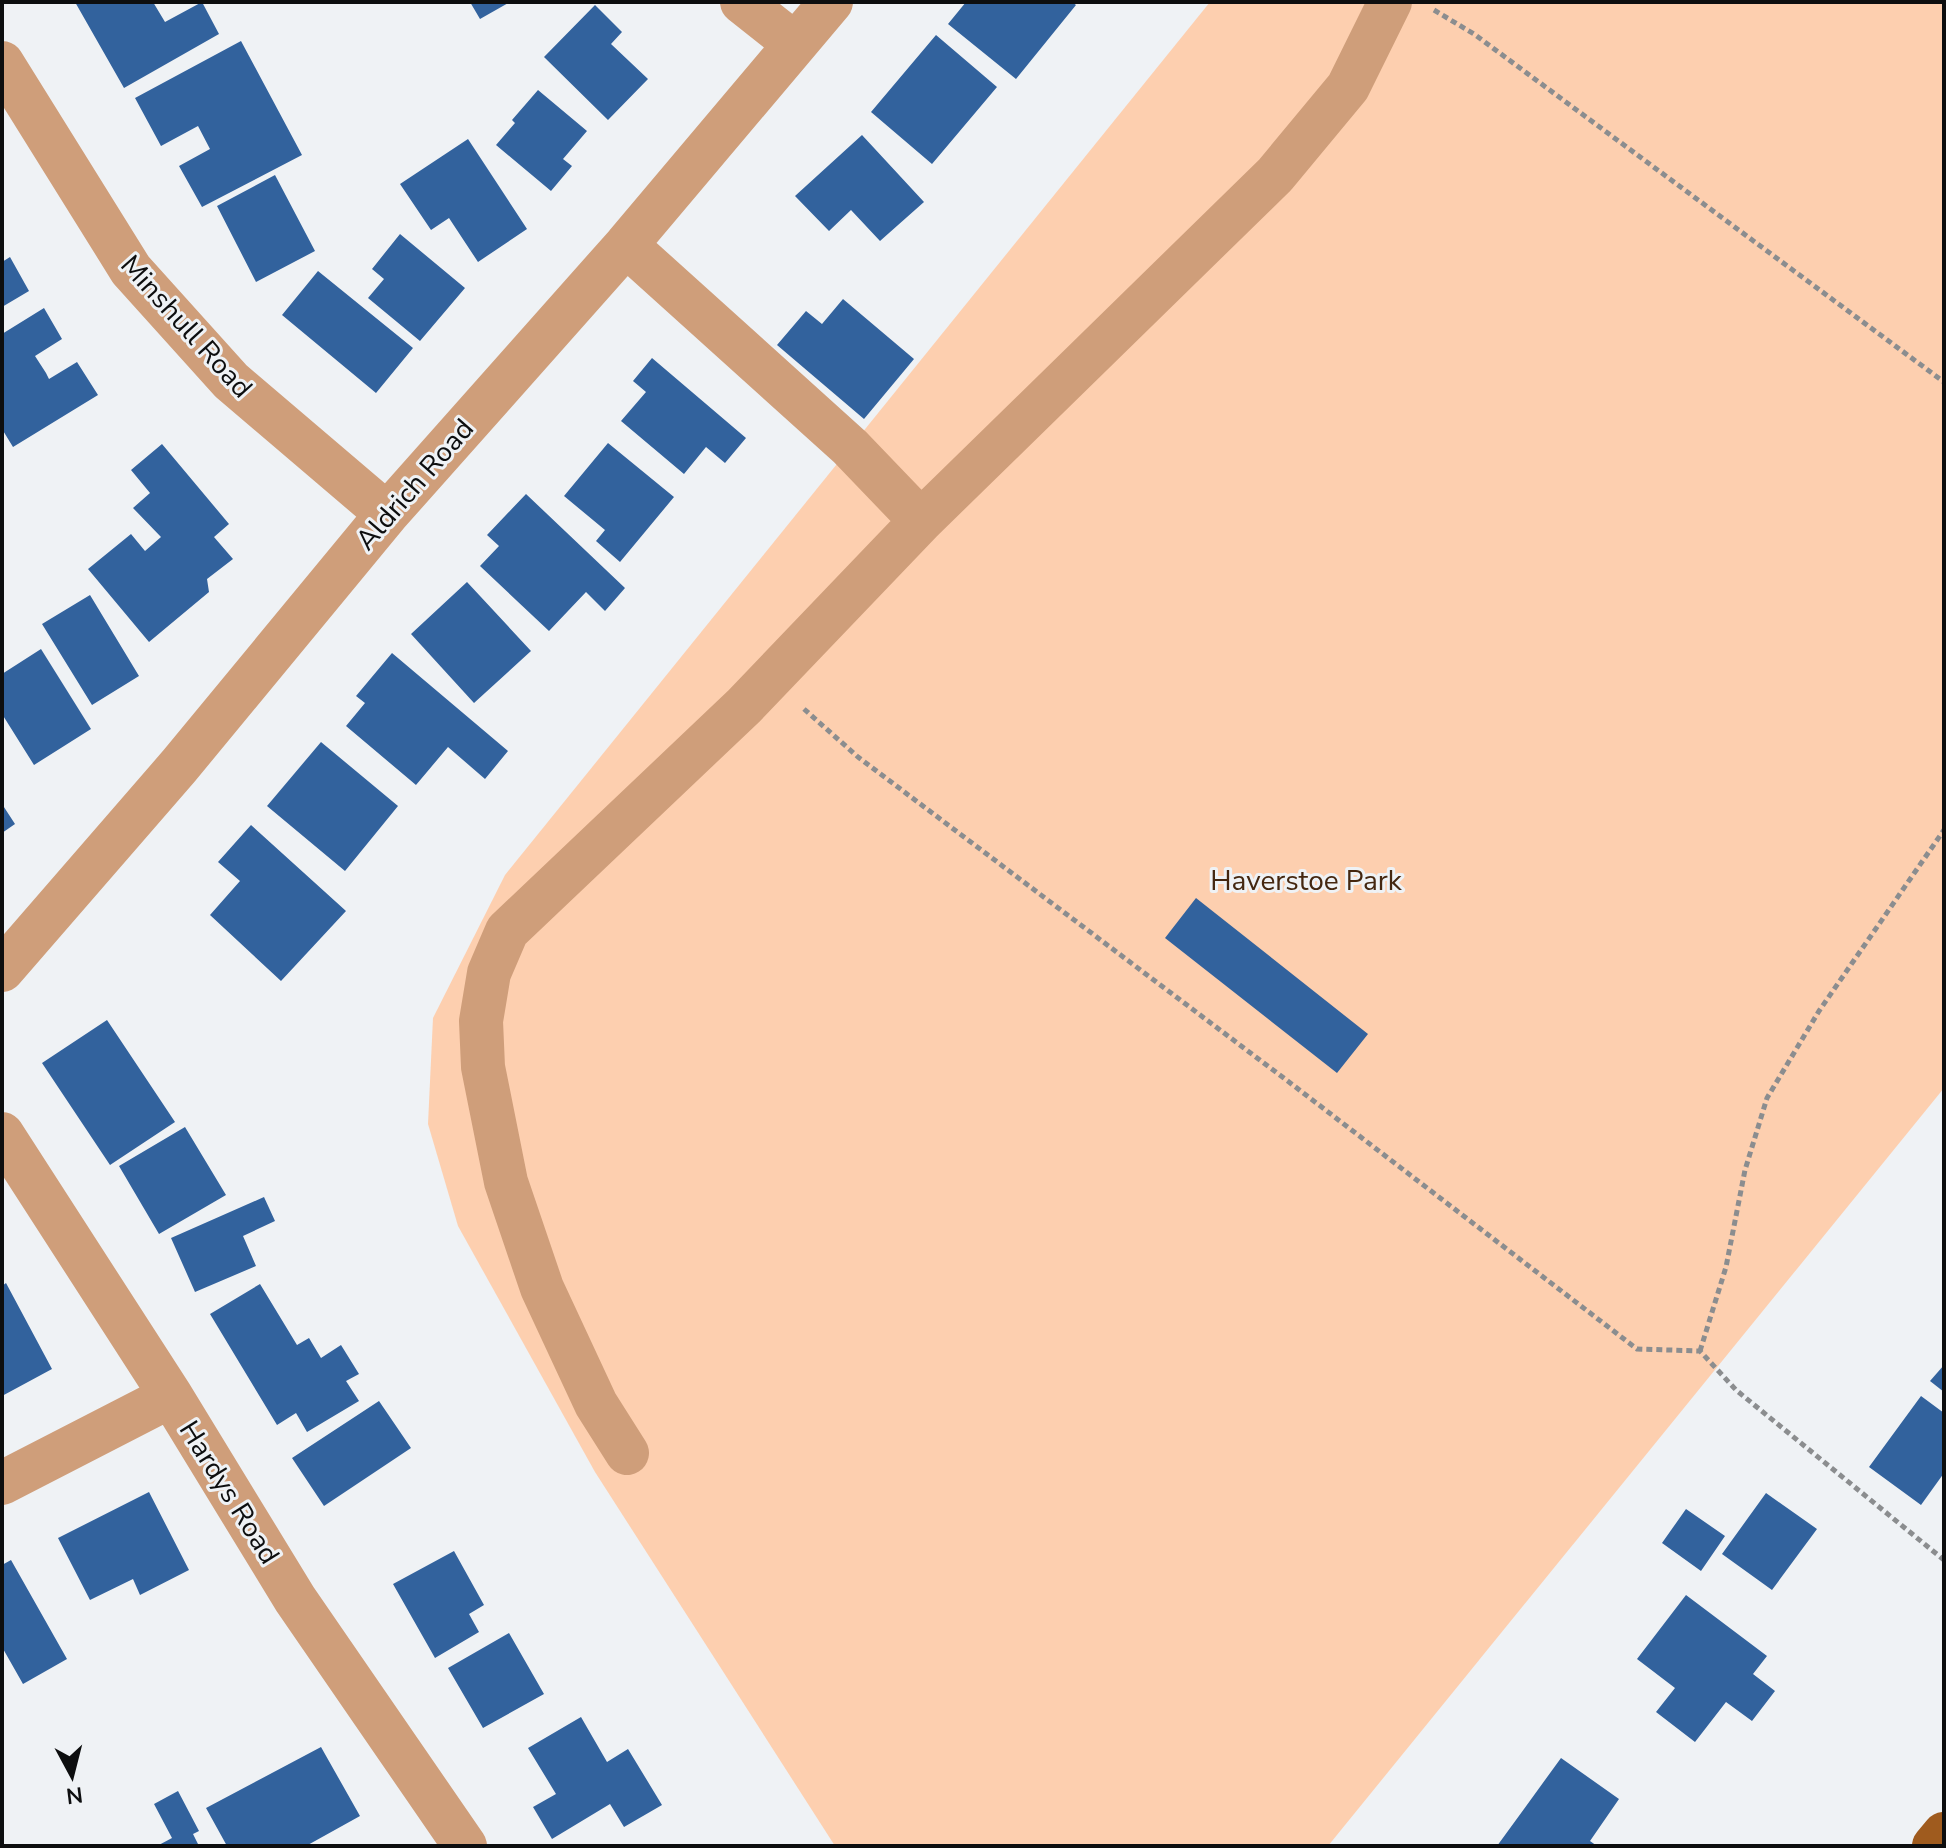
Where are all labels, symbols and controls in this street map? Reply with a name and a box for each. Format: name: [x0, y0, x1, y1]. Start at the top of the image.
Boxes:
street label: Minshull Road: [112, 247, 261, 406]
street label: Aldrich Road: [347, 411, 482, 558]
park label: Haverstoe Park: [1210, 862, 1403, 900]
street label: Hardys Road: [170, 1414, 288, 1571]
north arrow: [32, 1736, 112, 1816]
text: N: [64, 1779, 84, 1811]

